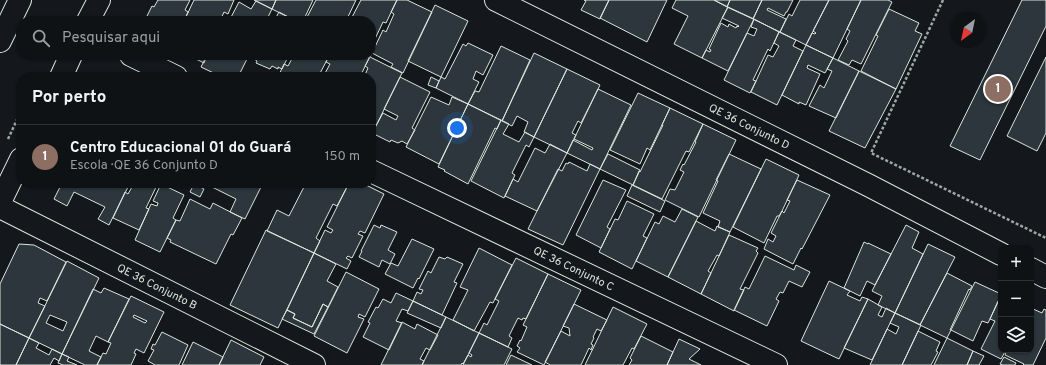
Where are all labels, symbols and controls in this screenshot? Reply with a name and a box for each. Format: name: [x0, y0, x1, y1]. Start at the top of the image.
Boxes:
north arrow: [950, 12, 986, 48]
search box: [16, 16, 376, 60]
icon: search: [30, 27, 52, 49]
text: Pesquisar aqui: [62, 29, 160, 48]
pin: 1: [985, 74, 1011, 104]
text: Por perto: [32, 87, 106, 109]
street label: QE 36 Conjunto D: [706, 101, 792, 153]
your location: [447, 118, 467, 138]
text: Centro Educacional 01 do Guará: [70, 139, 291, 158]
text: 1: [42, 149, 48, 165]
text: 150 m: [325, 149, 360, 165]
text: Escola · QE 36 Conjunto D: [70, 158, 218, 174]
street label: QE 36 Conjunto C: [531, 244, 616, 294]
map controls: [998, 245, 1034, 353]
button: +: [998, 245, 1034, 281]
street label: QE 36 Conjunto B: [114, 261, 199, 313]
button: −: [998, 281, 1034, 317]
button: layers: [998, 317, 1034, 353]

